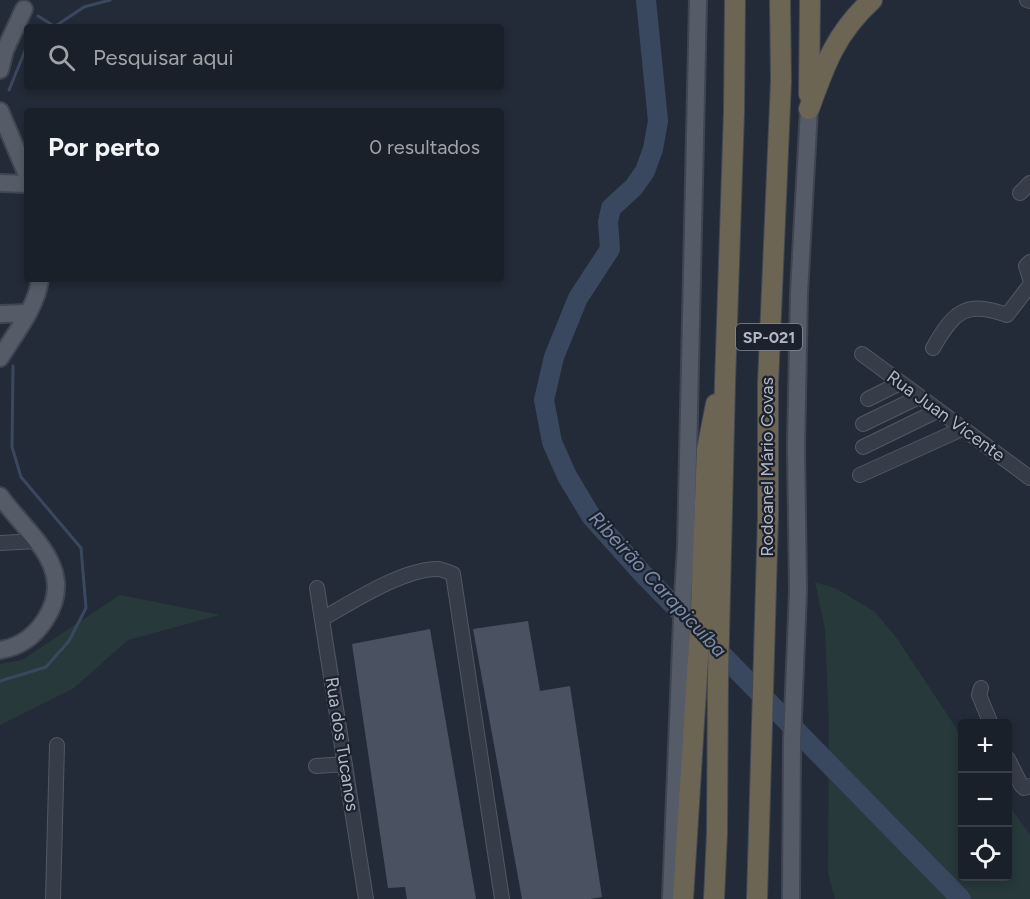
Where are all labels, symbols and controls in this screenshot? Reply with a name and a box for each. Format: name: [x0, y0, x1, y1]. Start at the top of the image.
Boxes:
search box: [24, 24, 504, 90]
icon: search: [45, 41, 78, 74]
text: Pesquisar aqui: [93, 44, 234, 71]
text: Por perto: [48, 131, 160, 163]
text: 0 resultados: [369, 135, 480, 159]
road number: SP-021: [736, 324, 802, 350]
street label: Rua Juan Vicente: [883, 366, 1010, 466]
street label: Rodoanel Mário Covas: [756, 377, 778, 557]
water label: Ribeirão Carapicuíba: [584, 506, 732, 662]
street label: Rua dos Tucanos: [321, 675, 363, 813]
map controls: [958, 719, 1012, 881]
button: +: [958, 719, 1012, 773]
button: −: [958, 773, 1012, 827]
button: locate: [958, 827, 1012, 881]

